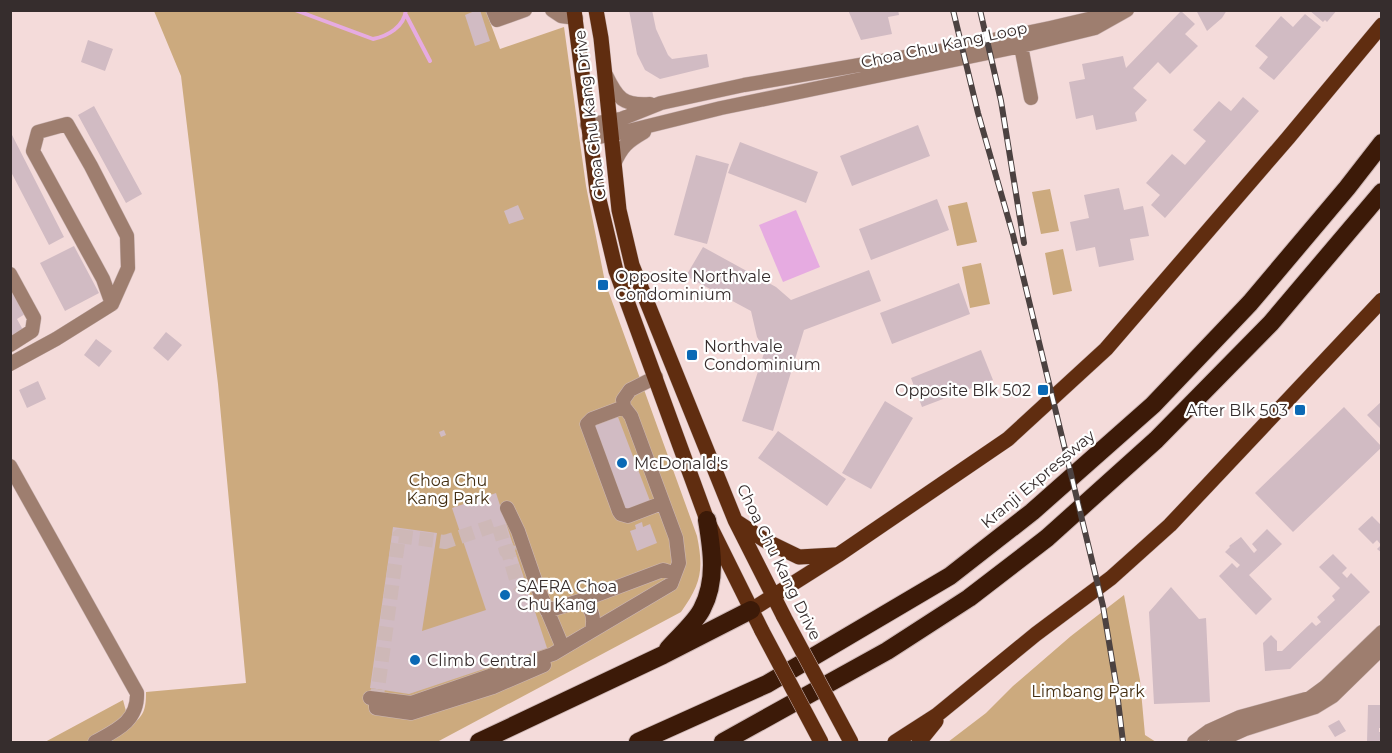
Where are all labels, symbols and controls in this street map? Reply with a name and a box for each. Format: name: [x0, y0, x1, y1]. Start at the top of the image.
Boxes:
street label: Choa Chu Kang Loop: [859, 18, 1029, 72]
street label: Choa Chu Kang Drive: [570, 29, 610, 201]
place label: Opposite Northvale Condominium: [615, 267, 771, 304]
marker: Opposite Northvale Condominium: [596, 278, 610, 292]
place label: Northvale Condominium: [704, 337, 821, 374]
marker: Northvale Condominium: [685, 348, 699, 362]
place label: Opposite Blk 502: [895, 381, 1031, 400]
marker: Opposite Blk 502: [1036, 383, 1050, 397]
place label: After Blk 503: [1186, 401, 1288, 420]
marker: After Blk 503: [1293, 403, 1307, 417]
street label: Kranji Expressway: [977, 426, 1099, 532]
place label: McDonald's: [634, 454, 728, 473]
marker: McDonald's: [615, 456, 629, 470]
park label: Choa Chu Kang Park: [406, 471, 490, 508]
street label: Choa Chu Kang Drive: [733, 481, 825, 643]
place label: SAFRA Choa Chu Kang: [517, 577, 617, 614]
marker: SAFRA Choa Chu Kang: [498, 588, 512, 602]
place label: Climb Central: [427, 651, 536, 670]
marker: Climb Central: [408, 653, 422, 667]
park label: Limbang Park: [1031, 682, 1145, 701]

